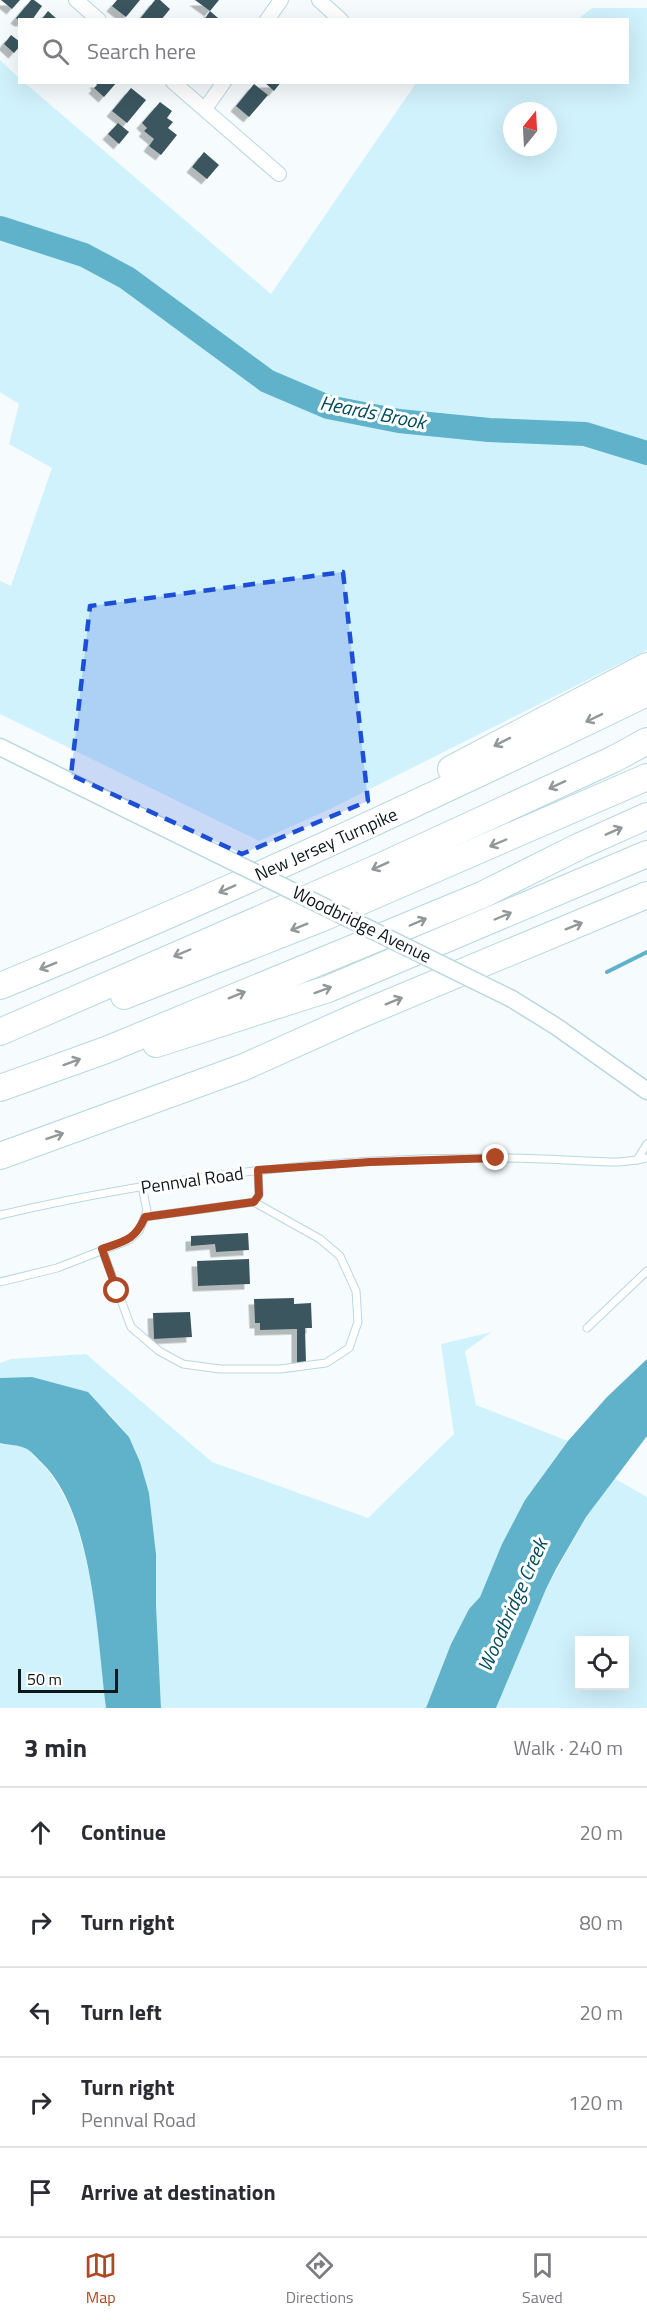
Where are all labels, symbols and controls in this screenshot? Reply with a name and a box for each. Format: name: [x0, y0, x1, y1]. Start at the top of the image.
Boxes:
search box: [18, 18, 629, 84]
text: Search here: [87, 34, 196, 68]
icon: search: [39, 35, 72, 68]
north arrow: [503, 102, 557, 156]
water label: Heards Brook: [318, 387, 430, 438]
one-way arrow: [586, 713, 604, 725]
one-way arrow: [494, 736, 511, 748]
one-way arrow: [548, 780, 566, 792]
street label: New Jersey Turnpike: [250, 800, 402, 888]
one-way arrow: [604, 825, 622, 836]
one-way arrow: [489, 838, 507, 849]
one-way arrow: [371, 861, 389, 873]
street label: Woodbridge Avenue: [288, 879, 436, 969]
one-way arrow: [218, 883, 236, 895]
one-way arrow: [494, 910, 512, 921]
one-way arrow: [408, 916, 427, 927]
one-way arrow: [564, 920, 583, 931]
one-way arrow: [290, 922, 308, 933]
one-way arrow: [173, 948, 191, 959]
one-way arrow: [39, 962, 58, 973]
one-way arrow: [313, 984, 332, 995]
one-way arrow: [227, 989, 246, 1000]
one-way arrow: [384, 995, 403, 1006]
one-way arrow: [63, 1055, 81, 1066]
one-way arrow: [45, 1130, 64, 1141]
route end: [482, 1144, 508, 1170]
street label: Pennval Road: [139, 1159, 245, 1201]
route start: [103, 1277, 129, 1303]
water label: Woodbridge Creek: [469, 1532, 556, 1677]
map controls: [575, 1636, 629, 1690]
button: locate: [575, 1636, 629, 1690]
scale bar: [18, 1666, 118, 1694]
text: 50 m: [27, 1667, 62, 1691]
text: 3 min: [24, 1728, 87, 1767]
text: Walk · 240 m: [514, 1732, 623, 1763]
text: Continue: [81, 1815, 166, 1849]
icon: ahead: [24, 1816, 57, 1849]
text: 20 m: [579, 1817, 623, 1848]
text: Turn right: [81, 1905, 175, 1939]
icon: right: [24, 1906, 57, 1939]
text: 80 m: [579, 1907, 623, 1938]
text: Turn left: [81, 1995, 162, 2029]
icon: left: [24, 1996, 57, 2029]
text: 20 m: [579, 1997, 623, 2028]
text: Turn right: [81, 2070, 175, 2104]
icon: right: [24, 2086, 57, 2119]
text: 120 m: [568, 2087, 623, 2118]
text: Pennval Road: [81, 2104, 196, 2135]
text: Arrive at destination: [81, 2175, 276, 2209]
icon: arrive: [24, 2176, 57, 2209]
tab: Map: [84, 2249, 117, 2309]
tab: Directions: [286, 2249, 354, 2309]
tab: Saved: [522, 2249, 563, 2309]

